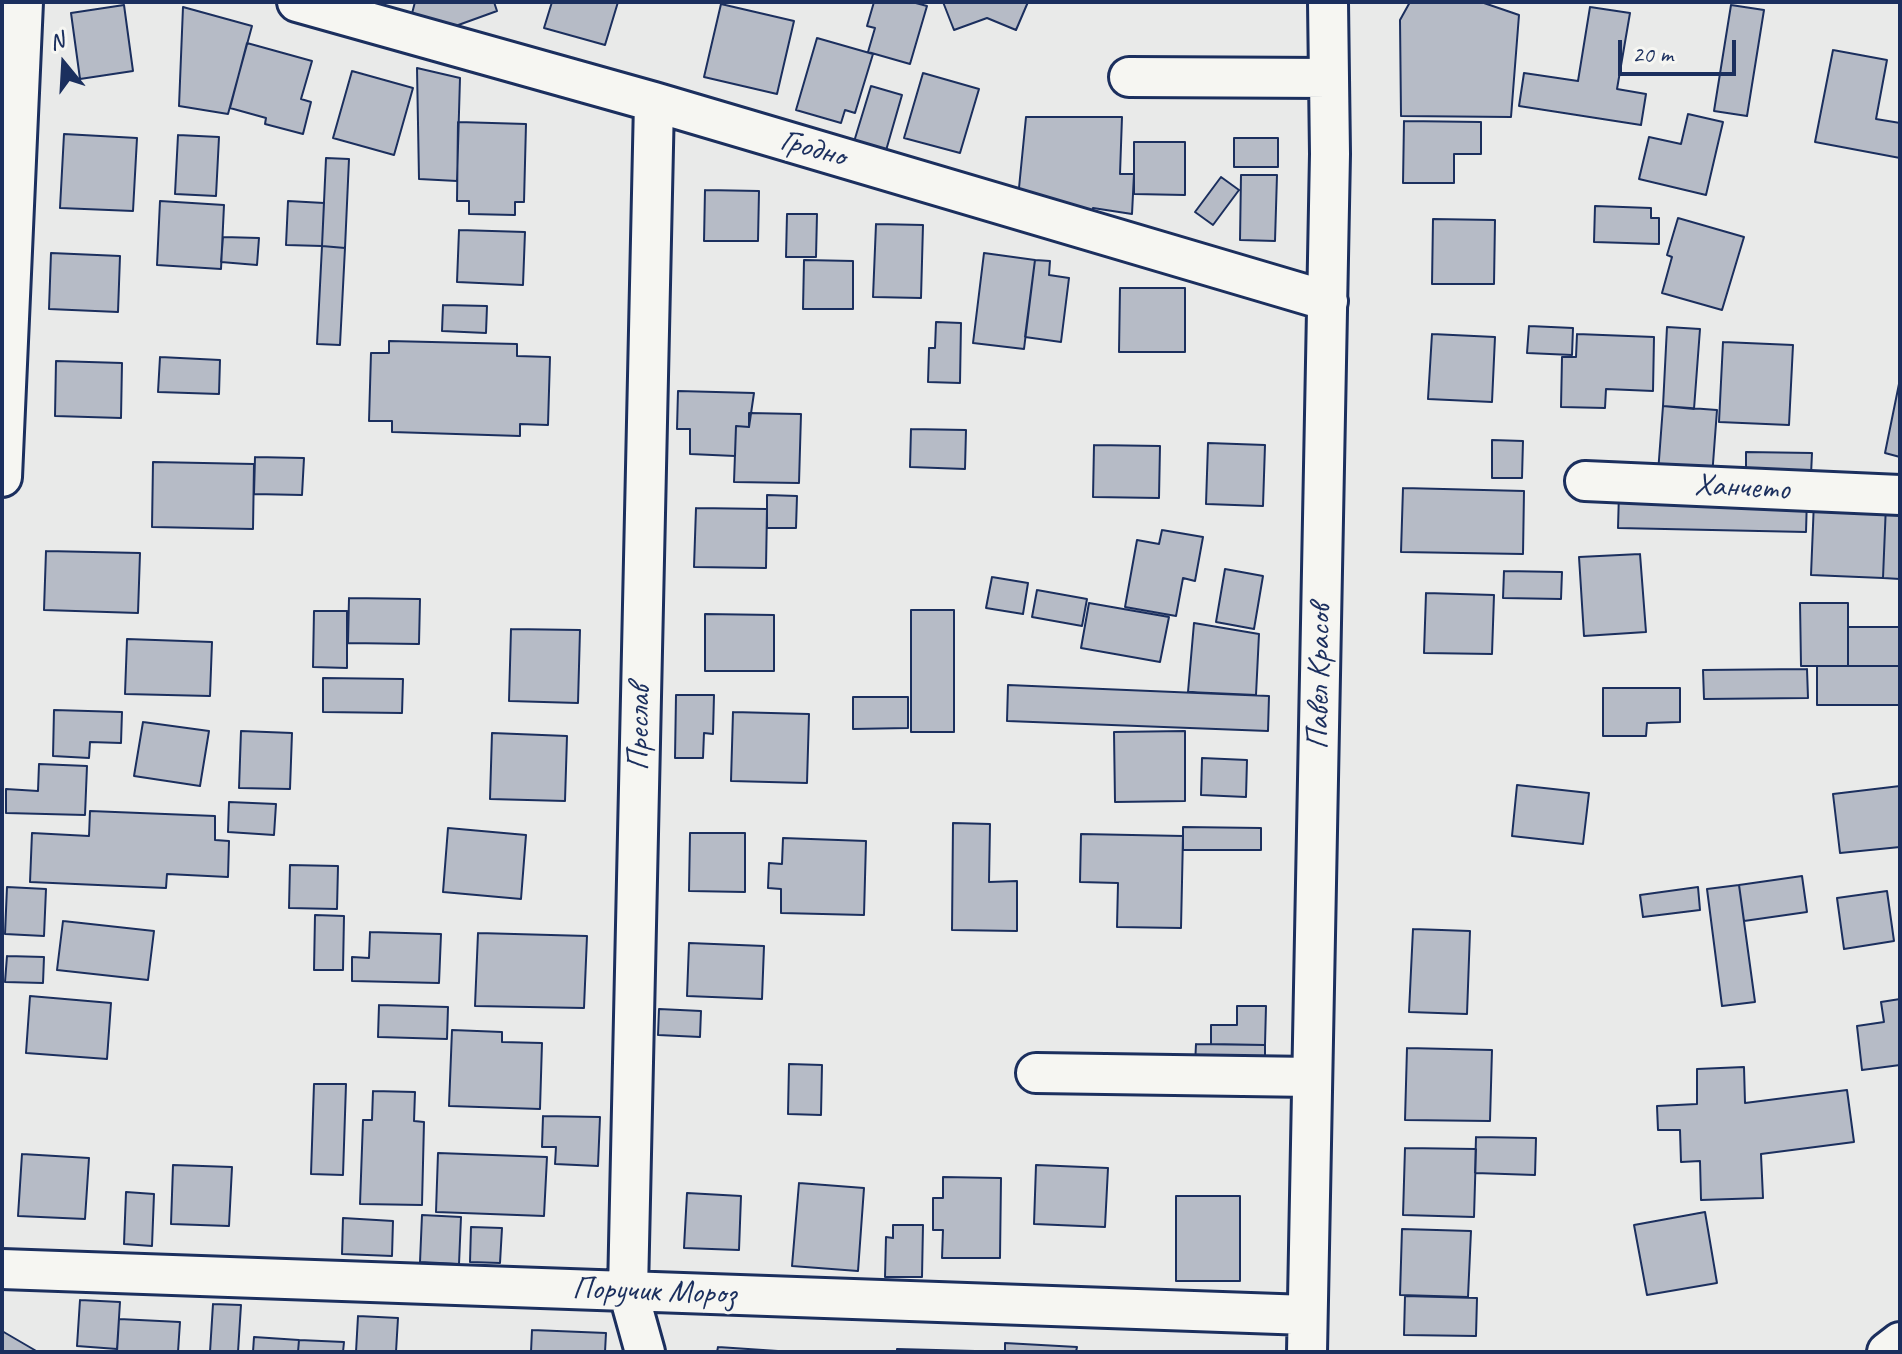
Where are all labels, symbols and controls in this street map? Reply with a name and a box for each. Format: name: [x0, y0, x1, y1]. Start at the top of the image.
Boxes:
north arrow: [24, 24, 104, 104]
scale bar: [1622, 24, 1740, 74]
text: N: [46, 26, 67, 57]
text: 20 m: [1632, 39, 1673, 69]
street label: Гродно: [776, 121, 850, 177]
street label: Ханчето: [1693, 466, 1791, 510]
street label: Павел Красов: [1300, 604, 1340, 750]
street label: Преслав: [620, 685, 660, 771]
street label: Поручик Мороз: [572, 1270, 736, 1314]

